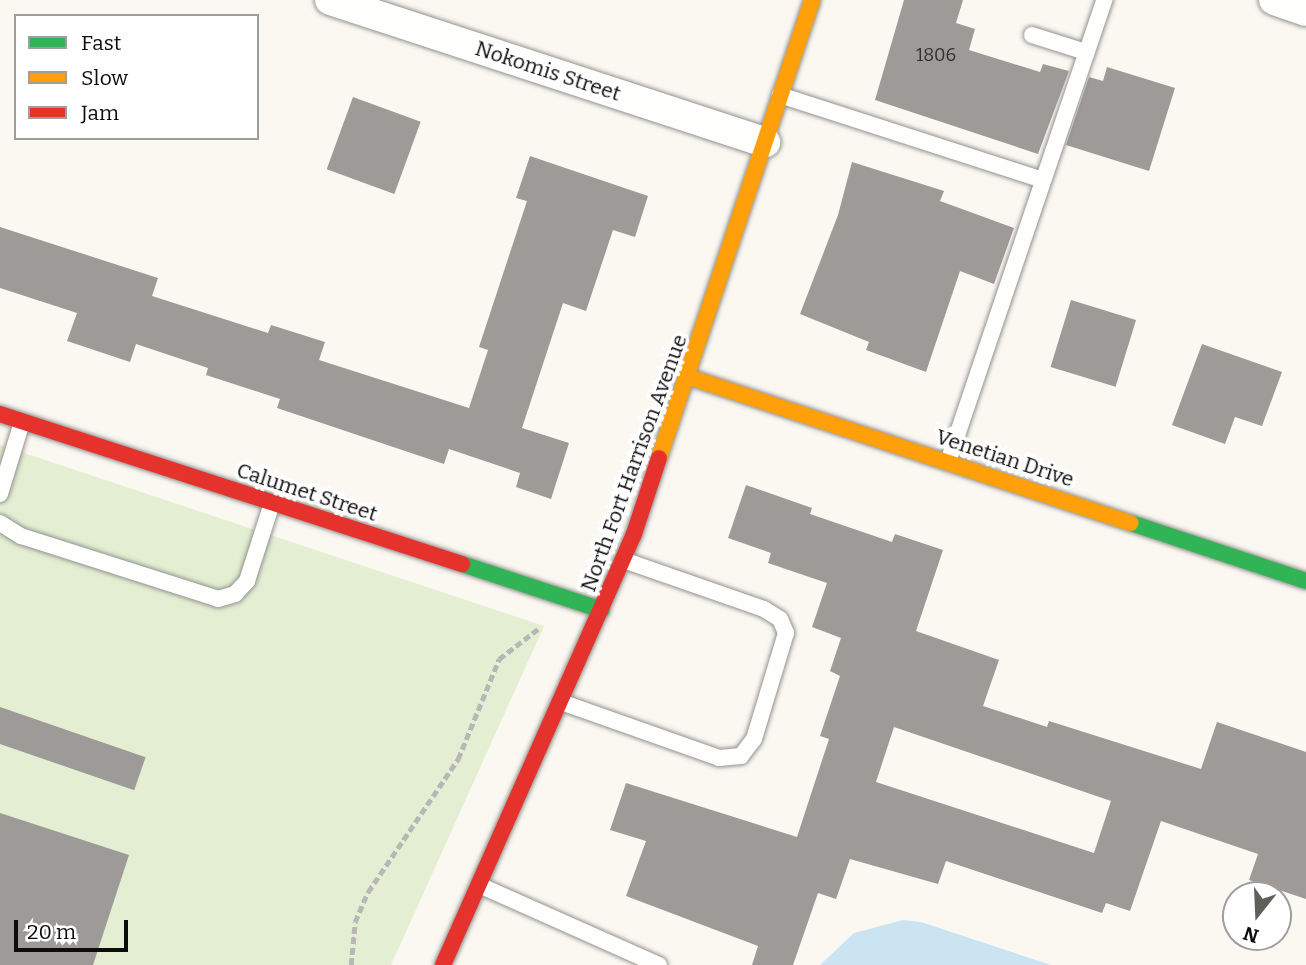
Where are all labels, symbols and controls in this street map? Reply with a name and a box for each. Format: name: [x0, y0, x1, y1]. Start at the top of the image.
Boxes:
legend: [14, 14, 259, 140]
text: Fast: [81, 30, 121, 56]
street label: Nokomis Street: [472, 36, 624, 106]
house number: 1806: [916, 44, 956, 66]
text: Slow: [81, 65, 128, 91]
text: Jam: [81, 100, 119, 126]
street label: North Fort Harrison Avenue: [576, 331, 692, 595]
street label: Venetian Drive: [933, 424, 1077, 492]
street label: Calumet Street: [234, 457, 380, 527]
north arrow: [1222, 881, 1292, 951]
scale bar: [18, 906, 131, 950]
text: 20 m: [27, 919, 76, 945]
text: N: [1240, 921, 1262, 948]

